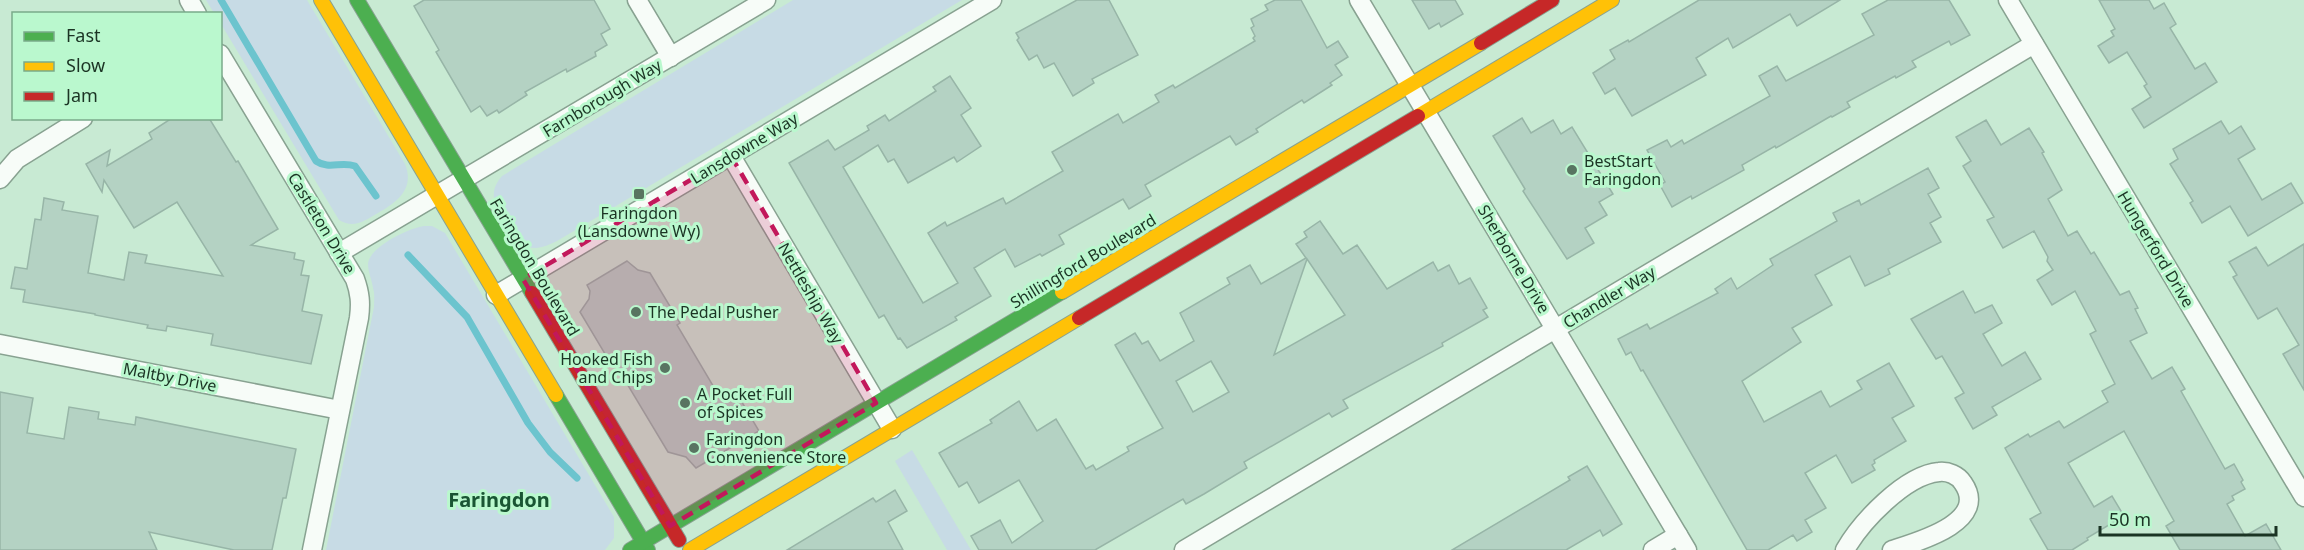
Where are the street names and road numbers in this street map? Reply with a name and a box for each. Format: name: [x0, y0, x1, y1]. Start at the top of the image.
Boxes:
street label: Farnborough Way: [539, 53, 666, 142]
street label: Lansdowne Way: [686, 107, 802, 189]
street label: Castleton Drive: [283, 168, 361, 278]
street label: Hungerford Drive: [2113, 187, 2199, 311]
street label: Faringdon Boulevard: [485, 194, 585, 340]
street label: Sherborne Drive: [1473, 201, 1555, 317]
street label: Shillingford Boulevard: [1006, 209, 1160, 313]
street label: Nettleship Way: [773, 238, 849, 348]
street label: Chandler Way: [1559, 260, 1660, 333]
street label: Maltby Drive: [121, 357, 219, 397]

